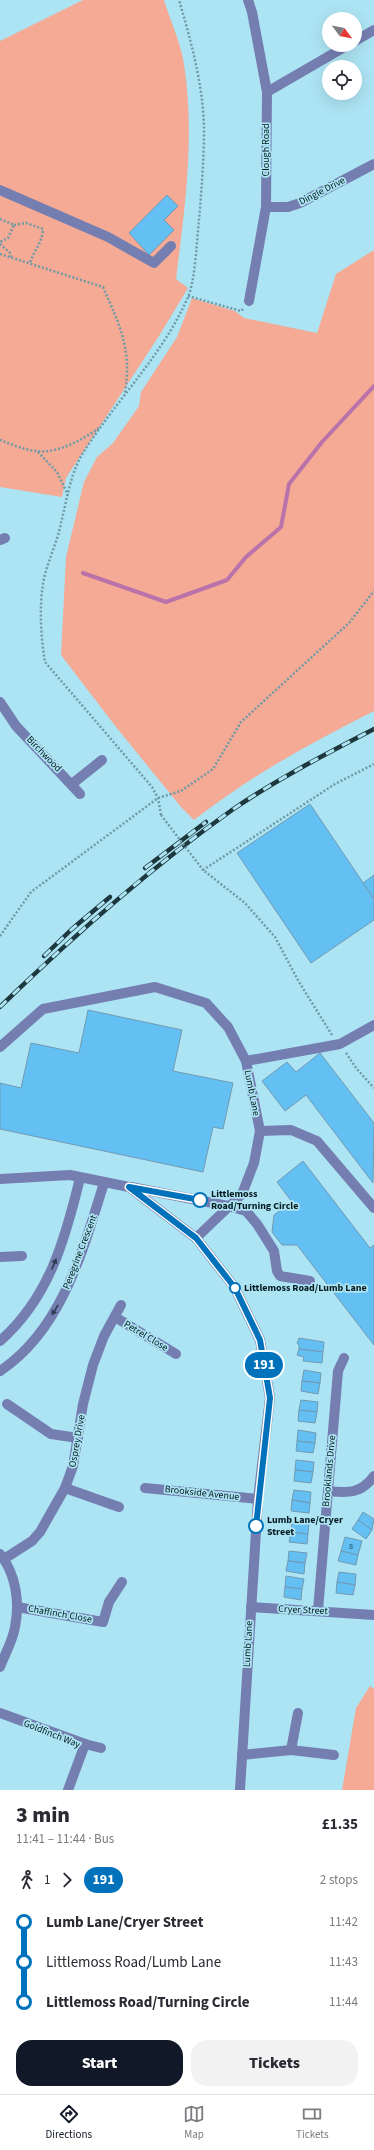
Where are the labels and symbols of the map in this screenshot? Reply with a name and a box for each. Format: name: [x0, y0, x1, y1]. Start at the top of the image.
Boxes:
north arrow: [322, 12, 362, 52]
street label: Clough Road: [259, 123, 273, 177]
street label: Dingle Drive: [296, 173, 348, 209]
street label: Birchwood: [23, 733, 65, 775]
street label: Lumb Lane: [241, 1069, 263, 1117]
place label: Littlemoss Road/Turning Circle: [211, 1187, 298, 1213]
marker: Littlemoss Road/Turning Circle: [192, 1192, 208, 1208]
street label: Peregrine Crescent: [59, 1212, 101, 1291]
one-way arrow: [51, 1259, 57, 1270]
place label: Littlemoss Road/Lumb Lane: [244, 1281, 367, 1295]
marker: Littlemoss Road/Lumb Lane: [229, 1282, 241, 1294]
one-way arrow: [51, 1305, 59, 1315]
street label: Petrel Close: [121, 1317, 171, 1355]
line badge: 191: [241, 1352, 287, 1378]
street label: Osprey Drive: [65, 1414, 89, 1468]
street label: Brooklands Drive: [319, 1435, 339, 1507]
street label: Brookside Avenue: [164, 1482, 240, 1504]
place label: Lumb Lane/Cryer Street: [267, 1513, 343, 1539]
marker: Lumb Lane/Cryer Street: [248, 1518, 264, 1534]
house number: 8: [349, 1541, 353, 1552]
street label: Chaffinch Close: [27, 1601, 93, 1627]
street label: Cryer Street: [278, 1602, 329, 1618]
street label: Lumb Lane: [240, 1620, 256, 1668]
street label: Goldfinch Way: [22, 1716, 83, 1752]

